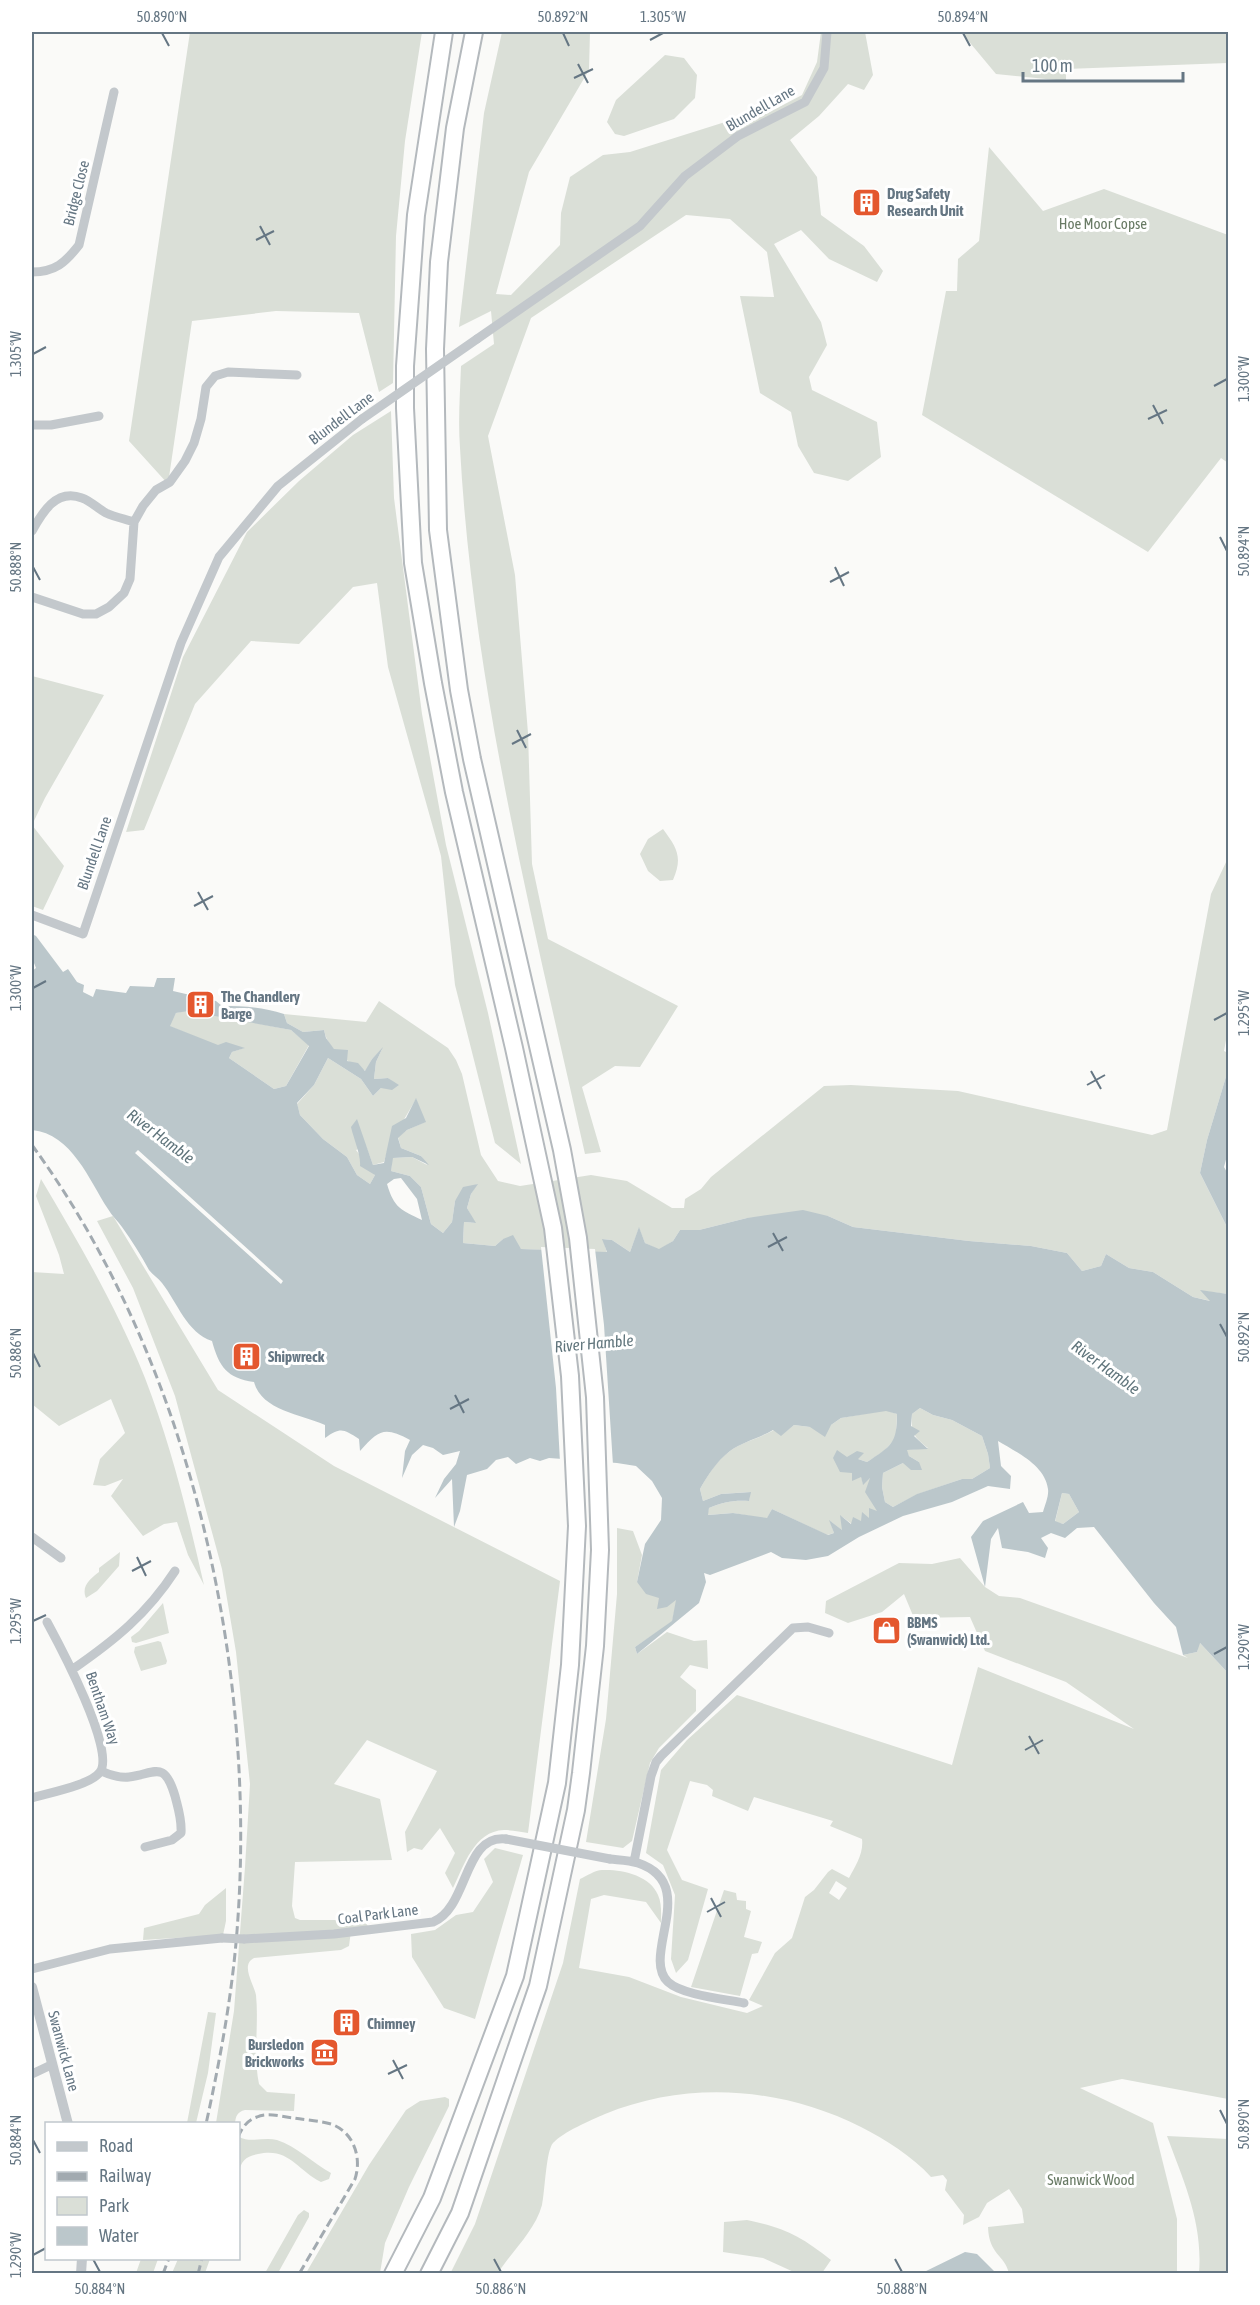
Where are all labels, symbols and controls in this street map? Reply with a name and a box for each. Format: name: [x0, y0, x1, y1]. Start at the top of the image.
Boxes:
text: 50.890°N: [137, 8, 187, 25]
text: 50.892°N: [538, 8, 588, 25]
text: 1.305°W: [640, 8, 686, 25]
text: 50.894°N: [938, 8, 988, 25]
scale bar: [1023, 45, 1184, 83]
text: 100 m: [1032, 55, 1073, 76]
street label: Blundell Lane: [723, 81, 797, 134]
street label: Bridge Close: [60, 158, 92, 227]
place label: Drug Safety Research Unit: [887, 185, 964, 219]
building icon: Drug Safety Research Unit: [850, 186, 882, 218]
park label: Hoe Moor Copse: [1059, 215, 1147, 232]
text: 1.305°W: [7, 331, 24, 377]
text: 1.300°W: [1235, 356, 1252, 402]
street label: Blundell Lane: [305, 388, 377, 448]
text: 50.894°N: [1235, 526, 1252, 576]
text: 50.888°N: [7, 542, 24, 592]
street label: Blundell Lane: [74, 814, 115, 892]
text: 1.300°W: [7, 965, 24, 1011]
place label: The Chandlery Barge: [221, 988, 301, 1022]
building icon: The Chandlery Barge: [184, 989, 216, 1021]
text: 1.295°W: [1235, 990, 1252, 1036]
water label: River Hamble: [124, 1105, 198, 1167]
text: 50.892°N: [1235, 1312, 1252, 1362]
text: 50.886°N: [7, 1328, 24, 1378]
water label: River Hamble: [554, 1331, 634, 1355]
water label: River Hamble: [1069, 1336, 1143, 1398]
building icon: Shipwreck: [231, 1340, 263, 1372]
place label: Shipwreck: [268, 1348, 325, 1365]
text: 1.295°W: [7, 1598, 24, 1644]
place label: BBMS (Swanwick) Ltd.: [907, 1614, 990, 1648]
shop icon: BBMS (Swanwick) Ltd.: [870, 1615, 902, 1647]
text: 1.290°W: [1235, 1624, 1252, 1670]
street label: Bentham Way: [83, 1669, 123, 1747]
street label: Coal Park Lane: [337, 1901, 419, 1927]
building icon: Chimney: [330, 2007, 362, 2039]
street label: Swanwick Lane: [45, 2009, 83, 2093]
place label: Chimney: [367, 2015, 416, 2032]
place label: Bursledon Brickworks: [245, 2036, 305, 2070]
museum icon: Bursledon Brickworks: [309, 2037, 341, 2069]
text: 50.890°N: [1235, 2099, 1252, 2149]
text: 50.884°N: [7, 2115, 24, 2165]
legend: [45, 2122, 240, 2260]
text: Road: [99, 2135, 133, 2156]
text: Railway: [99, 2165, 151, 2186]
park label: Swanwick Wood: [1047, 2171, 1135, 2188]
text: Park: [99, 2195, 129, 2216]
text: Water: [99, 2225, 139, 2246]
text: 1.290°W: [7, 2232, 24, 2278]
text: 50.884°N: [75, 2280, 125, 2297]
text: 50.886°N: [476, 2280, 526, 2297]
text: 50.888°N: [877, 2280, 927, 2297]

